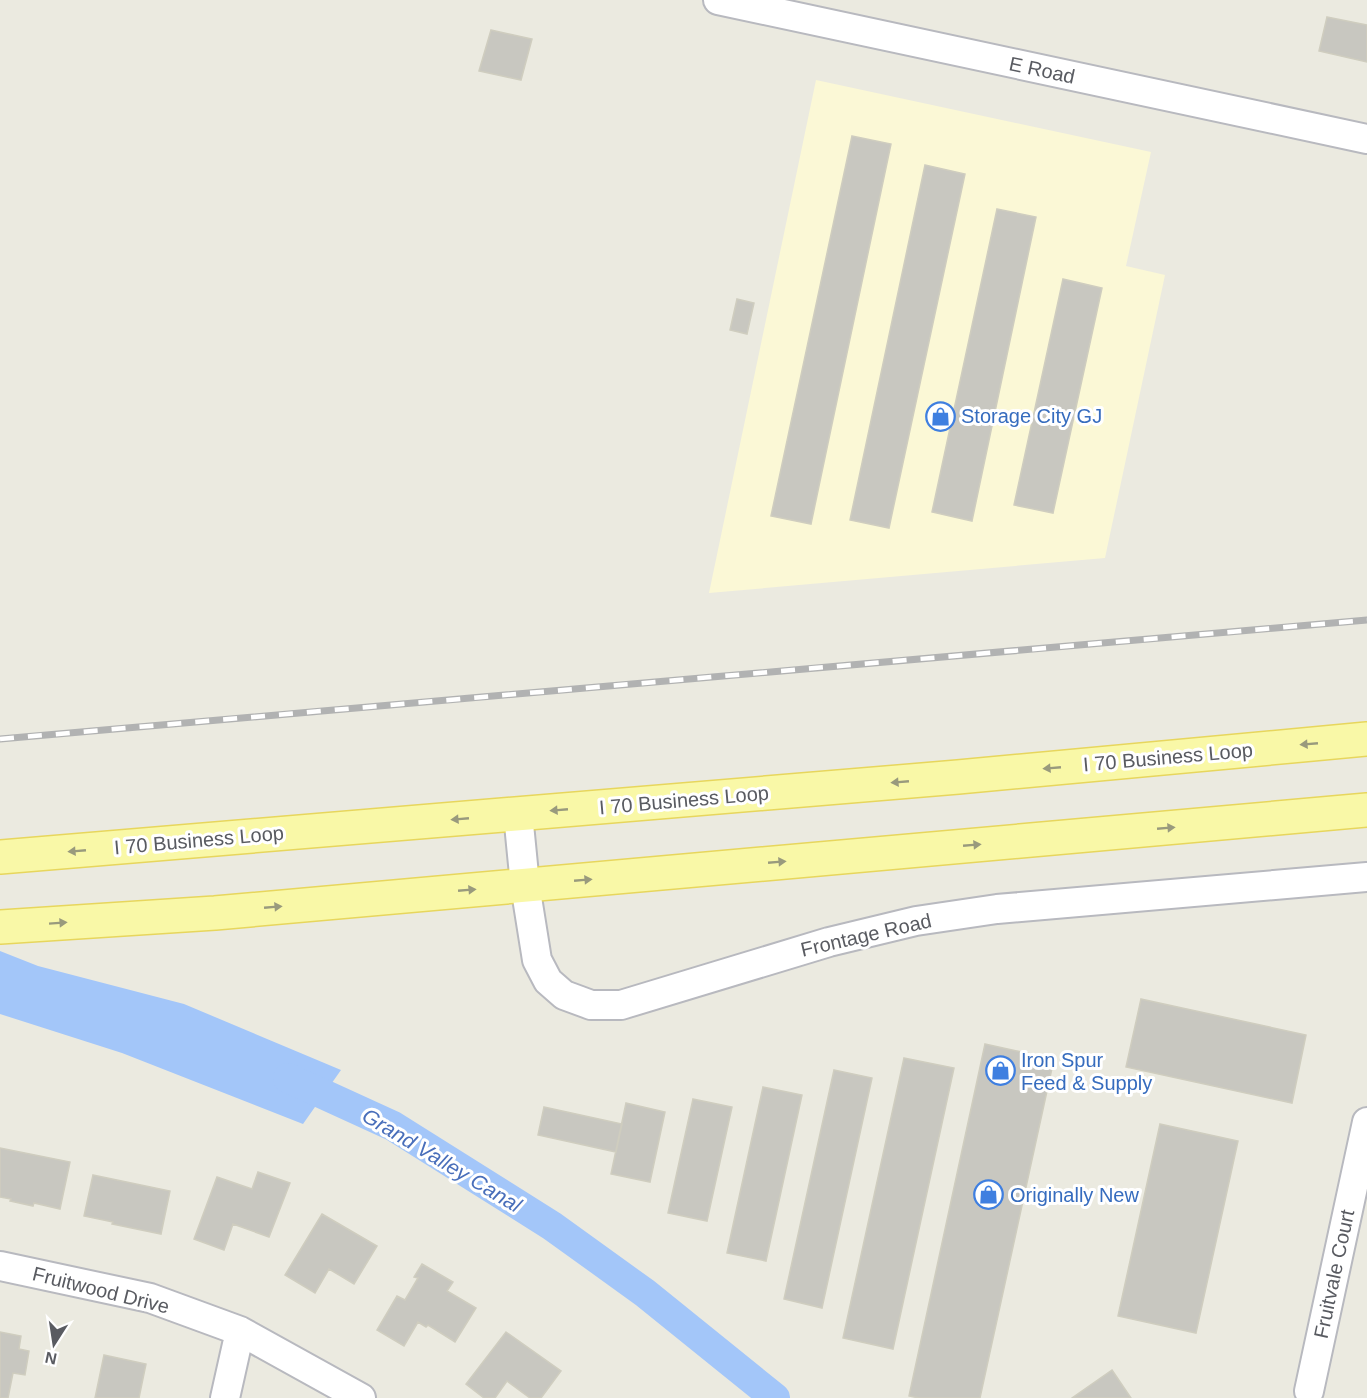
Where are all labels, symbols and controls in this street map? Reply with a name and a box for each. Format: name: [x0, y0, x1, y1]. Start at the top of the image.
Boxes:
street label: E Road: [1007, 52, 1077, 88]
shop icon: Storage City GJ: [924, 400, 956, 432]
place label: Storage City GJ: [961, 405, 1102, 427]
street label: I 70 Business Loop: [1082, 739, 1254, 775]
one-way arrow: [1299, 739, 1318, 749]
one-way arrow: [1042, 763, 1061, 773]
one-way arrow: [891, 777, 910, 787]
street label: I 70 Business Loop: [598, 782, 770, 818]
one-way arrow: [550, 806, 569, 815]
one-way arrow: [450, 814, 469, 823]
street label: I 70 Business Loop: [113, 822, 285, 858]
one-way arrow: [1156, 823, 1175, 833]
one-way arrow: [962, 840, 981, 850]
one-way arrow: [68, 846, 87, 856]
one-way arrow: [768, 857, 787, 867]
one-way arrow: [574, 875, 593, 885]
one-way arrow: [458, 885, 477, 895]
one-way arrow: [263, 902, 282, 912]
street label: Frontage Road: [799, 909, 933, 961]
one-way arrow: [49, 919, 68, 928]
place label: Iron Spur Feed & Supply: [1021, 1049, 1152, 1094]
shop icon: Iron Spur Feed & Supply: [984, 1055, 1016, 1087]
water label: Grand Valley Canal: [358, 1103, 527, 1217]
shop icon: Originally New: [973, 1179, 1005, 1211]
place label: Originally New: [1010, 1184, 1139, 1206]
street label: Fruitvale Court: [1310, 1207, 1358, 1340]
street label: Fruitwood Drive: [30, 1262, 172, 1318]
north arrow: [24, 1314, 84, 1374]
text: N: [44, 1349, 58, 1368]

